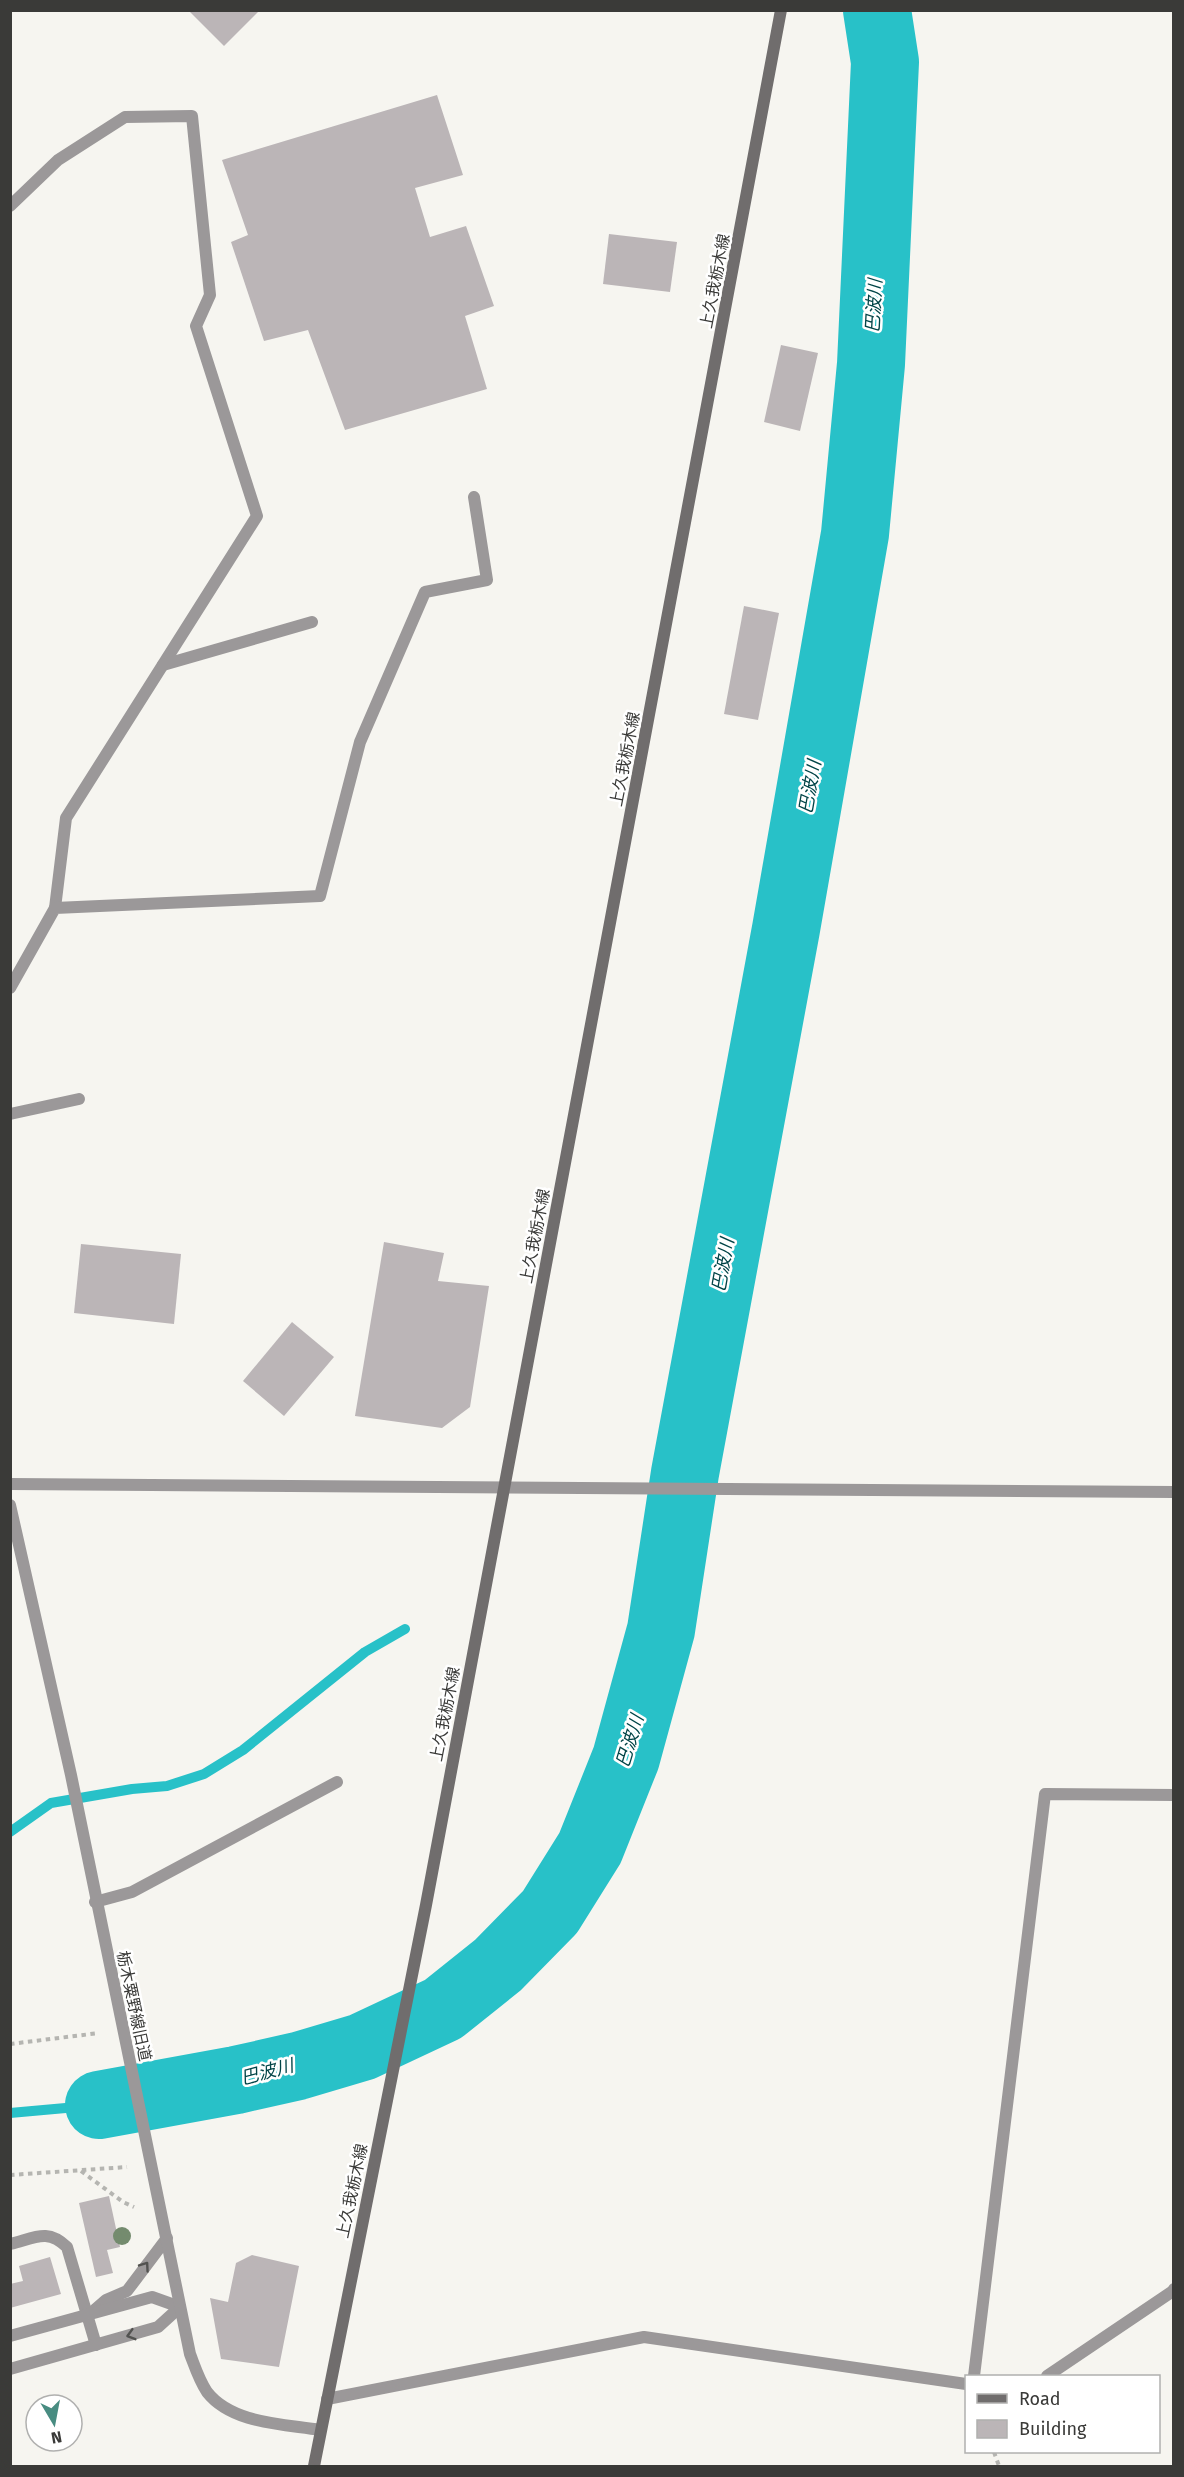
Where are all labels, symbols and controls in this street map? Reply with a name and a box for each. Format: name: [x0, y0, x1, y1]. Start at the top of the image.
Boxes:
street label: 上久我栃木線: [697, 232, 733, 330]
water label: 巴波川: [862, 276, 887, 334]
street label: 上久我栃木線: [607, 710, 643, 808]
water label: 巴波川: [794, 757, 826, 815]
street label: 上久我栃木線: [517, 1187, 553, 1285]
water label: 巴波川: [707, 1235, 739, 1293]
street label: 上久我栃木線: [427, 1665, 463, 1763]
water label: 巴波川: [612, 1710, 649, 1770]
street label: 栃木粟野線旧道: [113, 1949, 155, 2063]
water label: 巴波川: [238, 2054, 298, 2090]
street label: 上久我栃木線: [333, 2142, 371, 2240]
one-way arrow: [138, 2261, 149, 2272]
one-way arrow: [126, 2328, 137, 2340]
legend: [965, 2375, 1160, 2453]
text: Road: [1019, 2388, 1061, 2410]
north arrow: [24, 2393, 84, 2453]
text: Building: [1019, 2418, 1087, 2440]
text: N: [50, 2427, 63, 2448]

